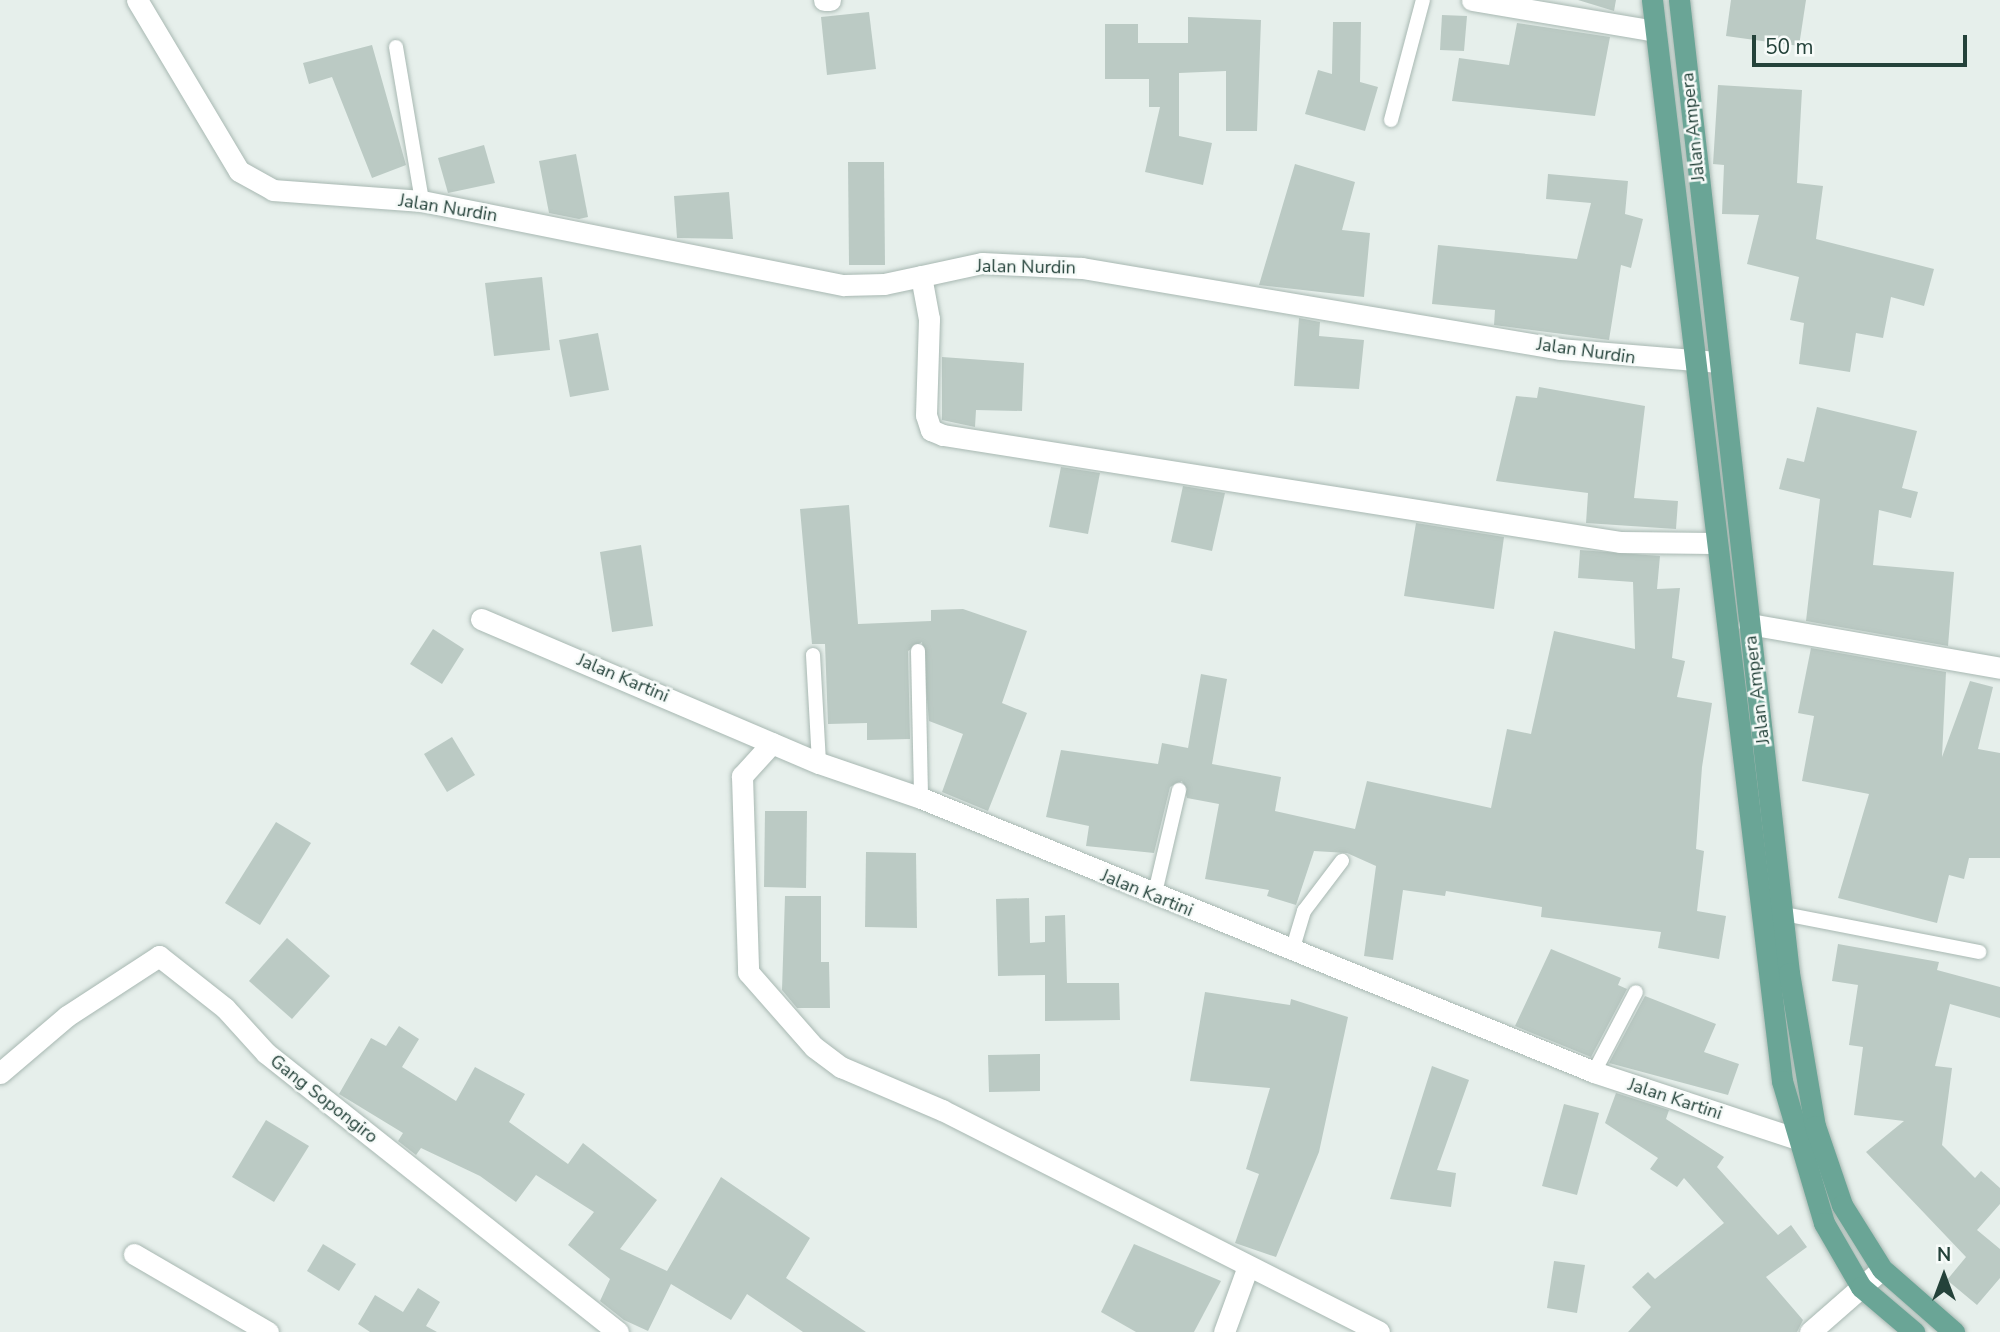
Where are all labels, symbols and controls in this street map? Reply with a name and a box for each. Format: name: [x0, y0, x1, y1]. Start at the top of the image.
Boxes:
scale bar: [1755, 21, 1970, 65]
text: 50 m: [1765, 33, 1814, 61]
street label: Jalan Ampera: [1677, 71, 1709, 183]
street label: Jalan Nurdin: [397, 190, 499, 226]
street label: Jalan Nurdin: [976, 255, 1076, 279]
street label: Jalan Nurdin: [1535, 333, 1637, 369]
street label: Jalan Ampera: [1740, 634, 1774, 746]
street label: Jalan Kartini: [574, 649, 672, 707]
street label: Jalan Kartini: [1098, 865, 1196, 921]
street label: Gang Sopongiro: [266, 1050, 382, 1148]
street label: Jalan Kartini: [1625, 1074, 1725, 1124]
north arrow: [1909, 1241, 1979, 1311]
text: N: [1937, 1242, 1951, 1268]

